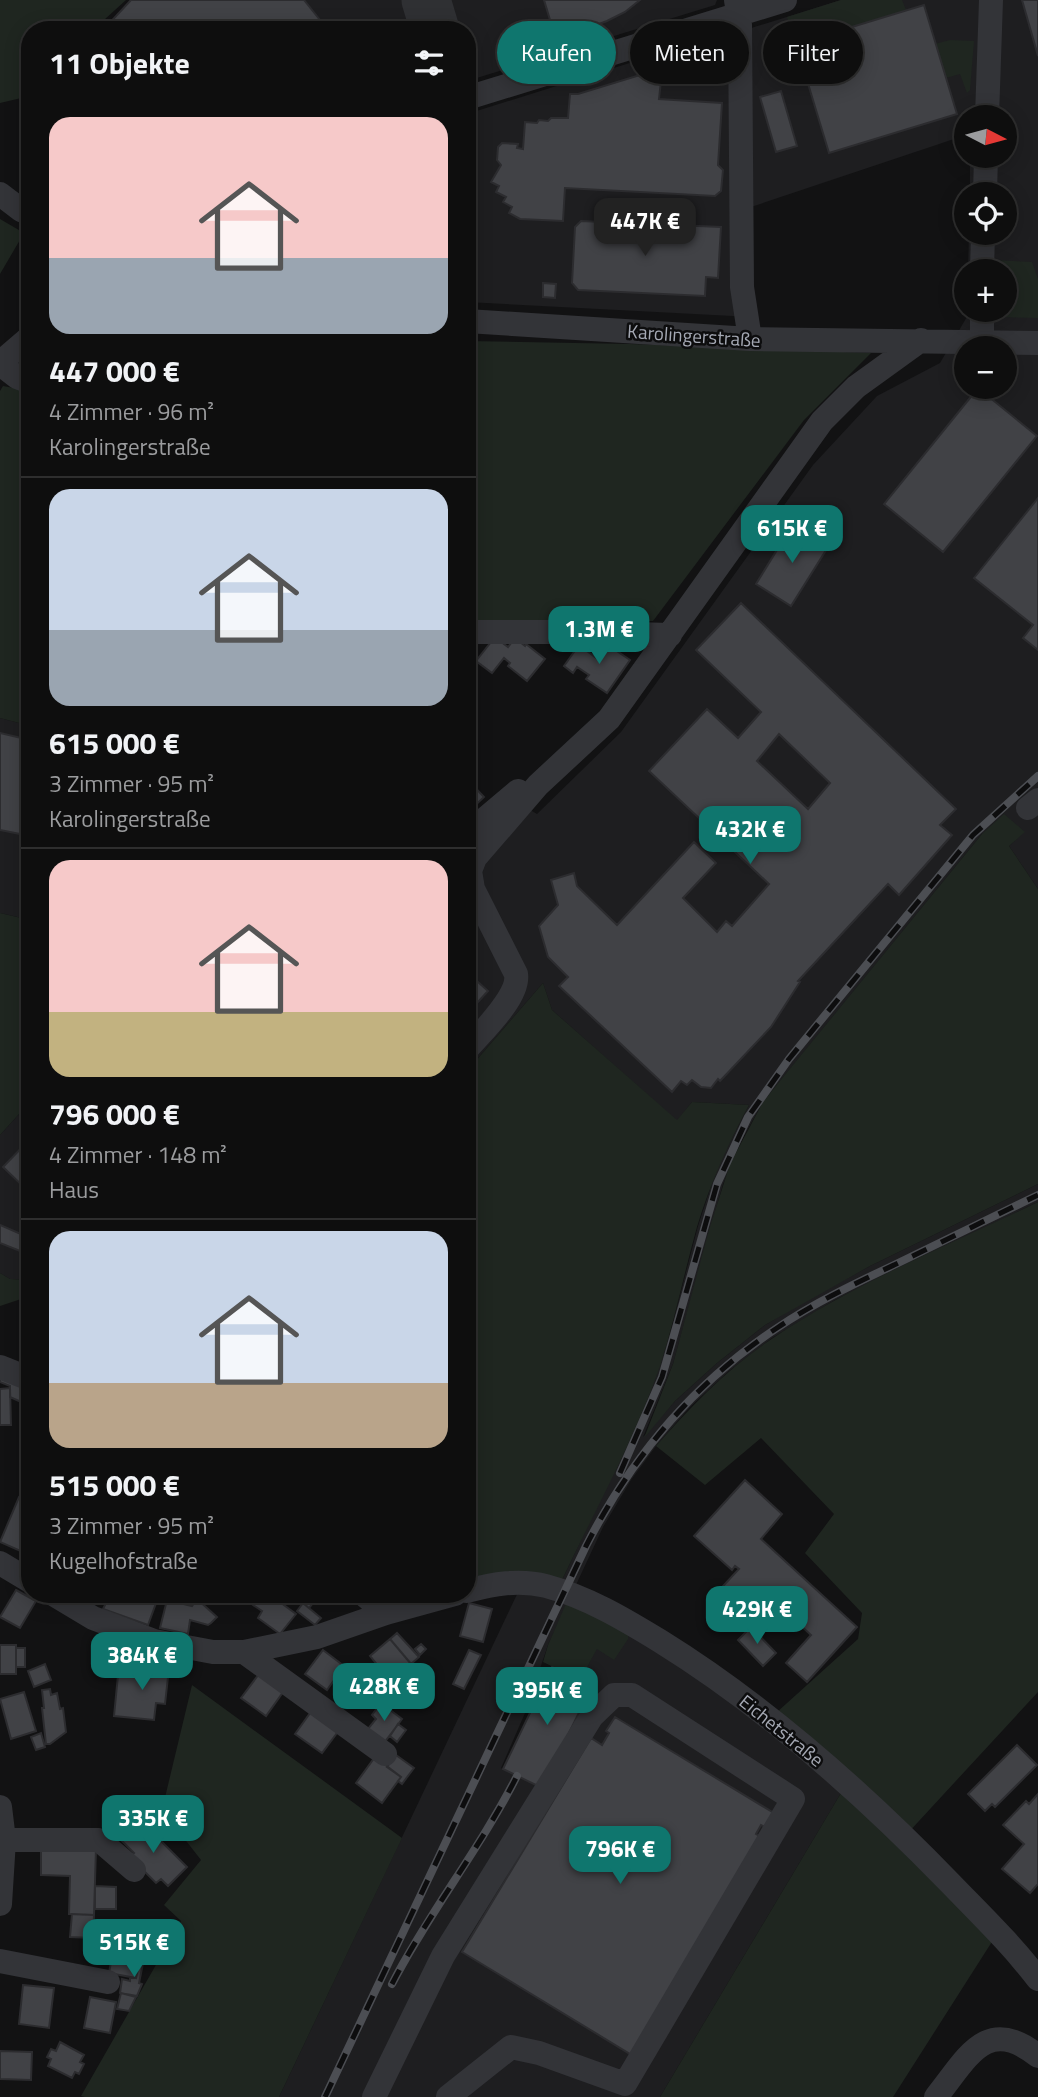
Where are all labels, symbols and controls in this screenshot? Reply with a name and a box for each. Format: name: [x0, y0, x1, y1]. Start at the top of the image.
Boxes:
chip: Kaufen: [497, 21, 616, 84]
chip: Mieten: [630, 21, 749, 84]
chip: Filter: [763, 21, 863, 84]
text: 11 Objekte: [49, 40, 190, 86]
icon: filters: [410, 44, 448, 82]
north arrow: [954, 105, 1017, 168]
map controls: [954, 105, 1017, 399]
icon: home: [186, 163, 312, 289]
button: locate: [954, 182, 1017, 245]
pin: 447K €: [588, 198, 702, 258]
text: 447K €: [610, 203, 680, 238]
button: +: [954, 259, 1017, 322]
street label: Karolingerstraße: [626, 316, 762, 354]
button: −: [954, 336, 1017, 399]
text: 447 000 €: [49, 348, 180, 394]
text: 4 Zimmer · 96 m²: [49, 394, 214, 429]
text: Karolingerstraße: [49, 429, 211, 464]
pin: 615K €: [735, 505, 849, 565]
text: 615K €: [757, 510, 827, 545]
icon: home: [186, 535, 312, 661]
pin: 1.3M €: [542, 606, 656, 666]
text: 1.3M €: [564, 611, 634, 646]
text: 615 000 €: [49, 720, 180, 766]
text: 3 Zimmer · 95 m²: [49, 766, 214, 801]
text: Karolingerstraße: [49, 801, 211, 836]
pin: 432K €: [693, 806, 807, 866]
text: 432K €: [715, 811, 785, 846]
icon: home: [186, 906, 312, 1032]
text: 796 000 €: [49, 1091, 180, 1137]
text: 4 Zimmer · 148 m²: [49, 1137, 227, 1172]
text: Haus: [49, 1172, 99, 1207]
icon: home: [186, 1277, 312, 1403]
text: 515 000 €: [49, 1462, 180, 1508]
text: 3 Zimmer · 95 m²: [49, 1508, 214, 1543]
text: Kugelhofstraße: [49, 1543, 198, 1578]
pin: 429K €: [700, 1586, 814, 1646]
text: 429K €: [722, 1591, 792, 1626]
pin: 384K €: [85, 1632, 199, 1692]
text: 384K €: [107, 1637, 177, 1672]
pin: 428K €: [327, 1664, 441, 1723]
text: 428K €: [349, 1668, 419, 1703]
pin: 395K €: [490, 1668, 604, 1727]
text: 395K €: [512, 1672, 582, 1707]
street label: Eichetstraße: [733, 1687, 831, 1773]
pin: 335K €: [96, 1796, 210, 1855]
text: 335K €: [118, 1800, 188, 1835]
pin: 796K €: [563, 1826, 677, 1886]
text: 796K €: [585, 1831, 655, 1866]
pin: 515K €: [77, 1920, 191, 1979]
text: 515K €: [99, 1924, 169, 1959]

